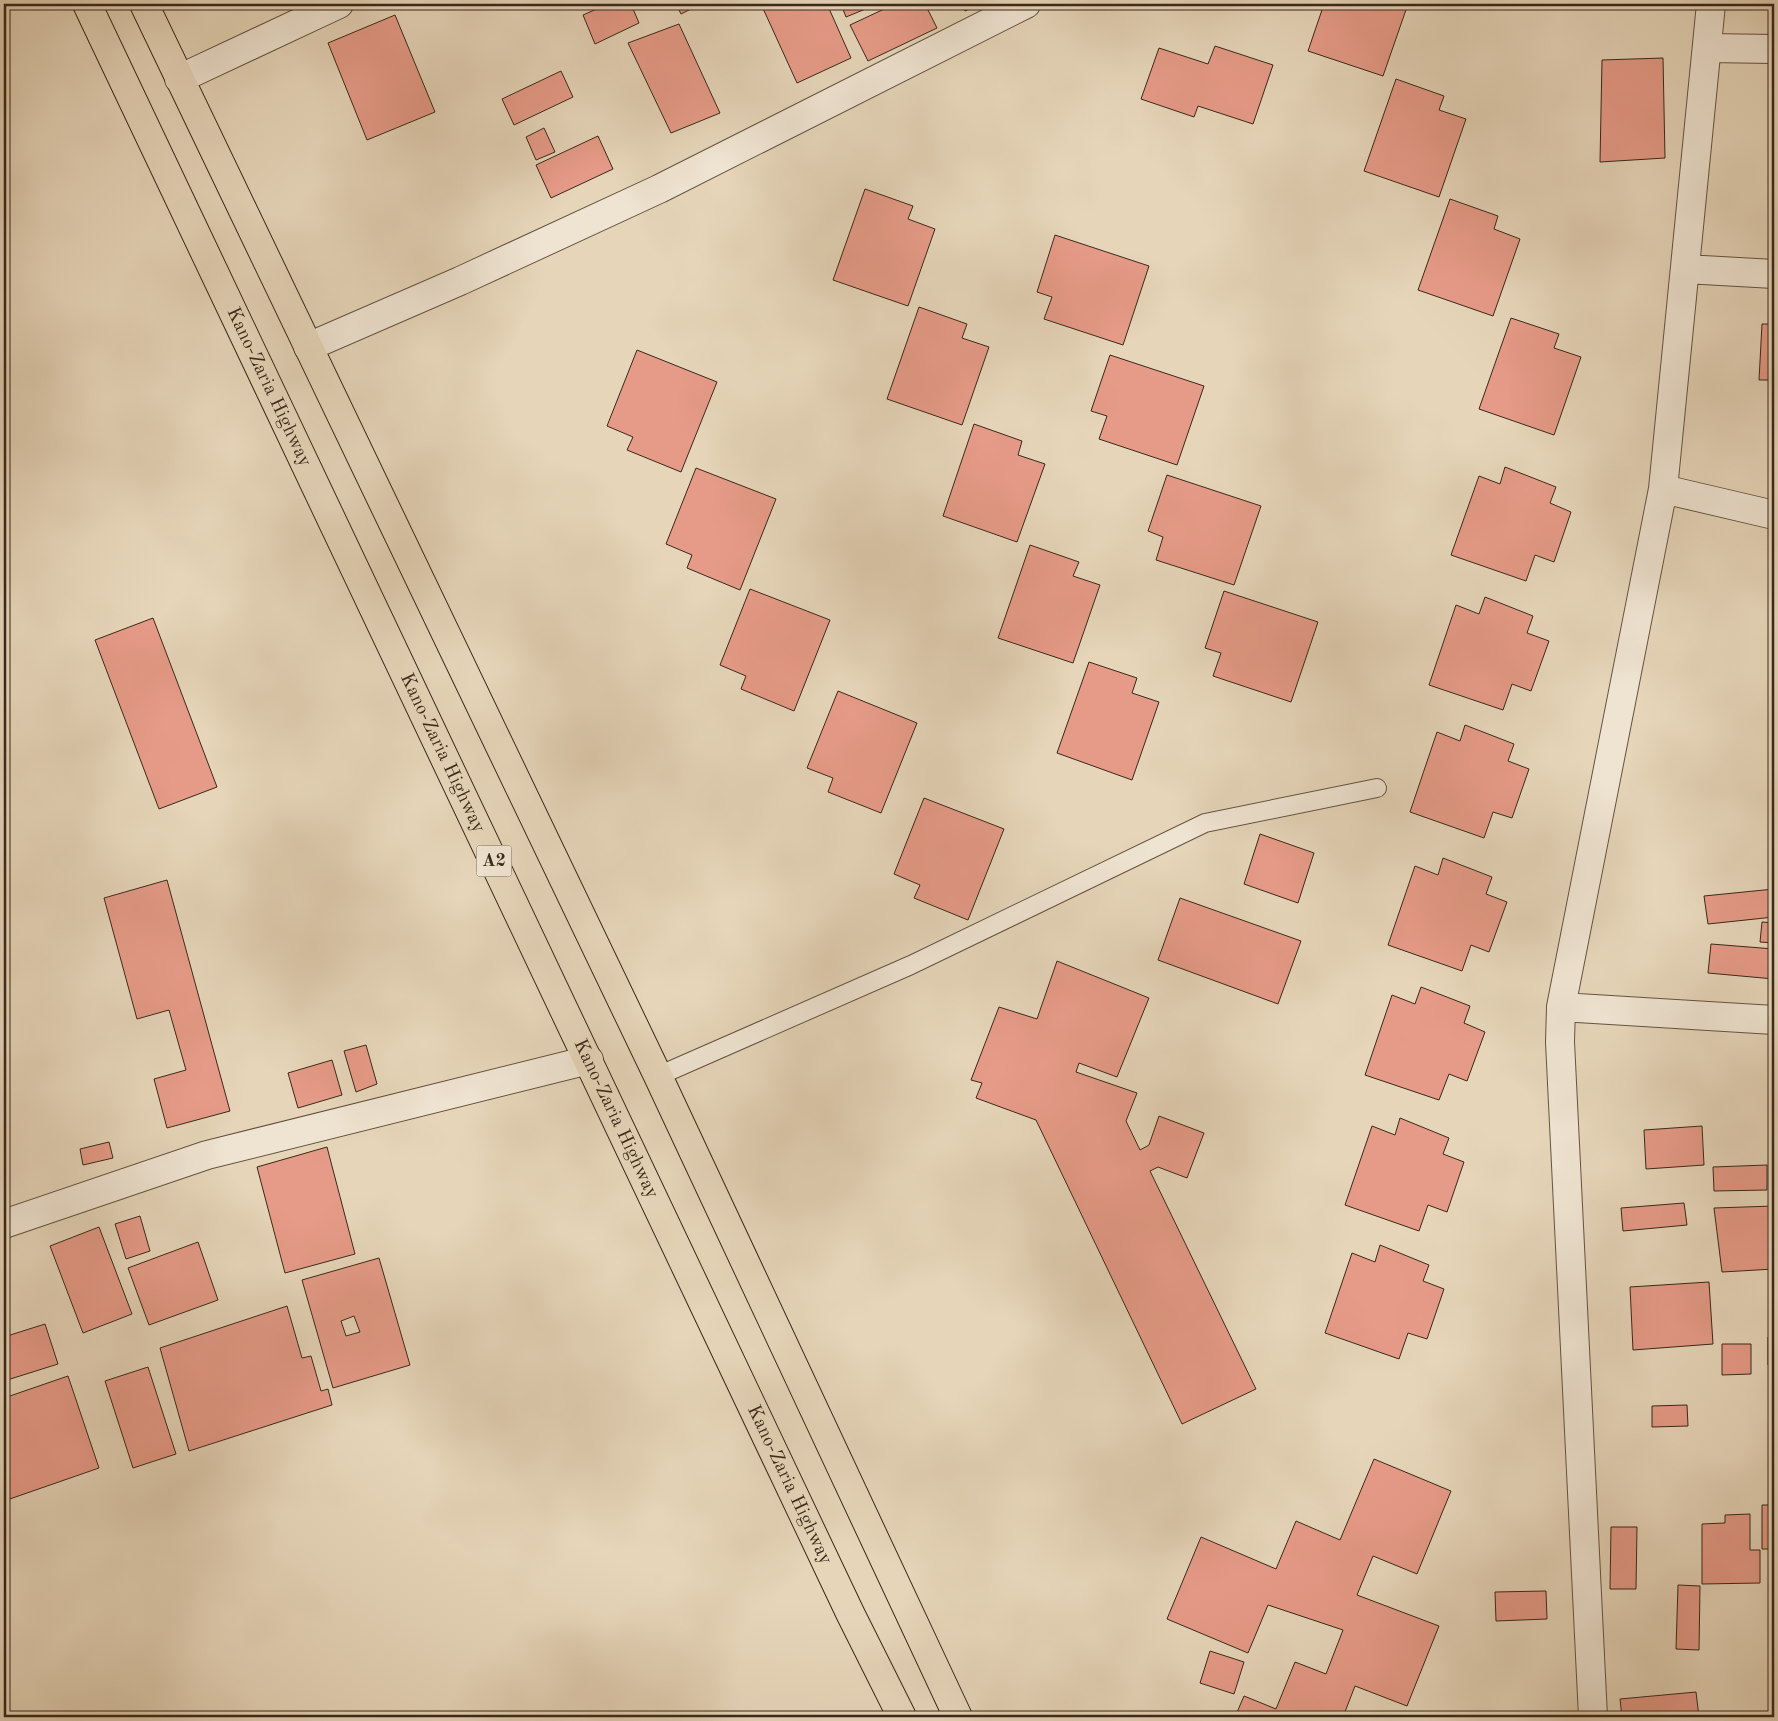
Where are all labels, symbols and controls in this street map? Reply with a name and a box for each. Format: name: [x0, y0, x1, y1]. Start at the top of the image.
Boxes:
street label: Kano-Zaria Highway: [223, 304, 315, 470]
street label: Kano-Zaria Highway: [396, 670, 488, 836]
road number: A2: [476, 846, 512, 876]
street label: Kano-Zaria Highway: [570, 1036, 662, 1202]
street label: Kano-Zaria Highway: [743, 1402, 835, 1568]

